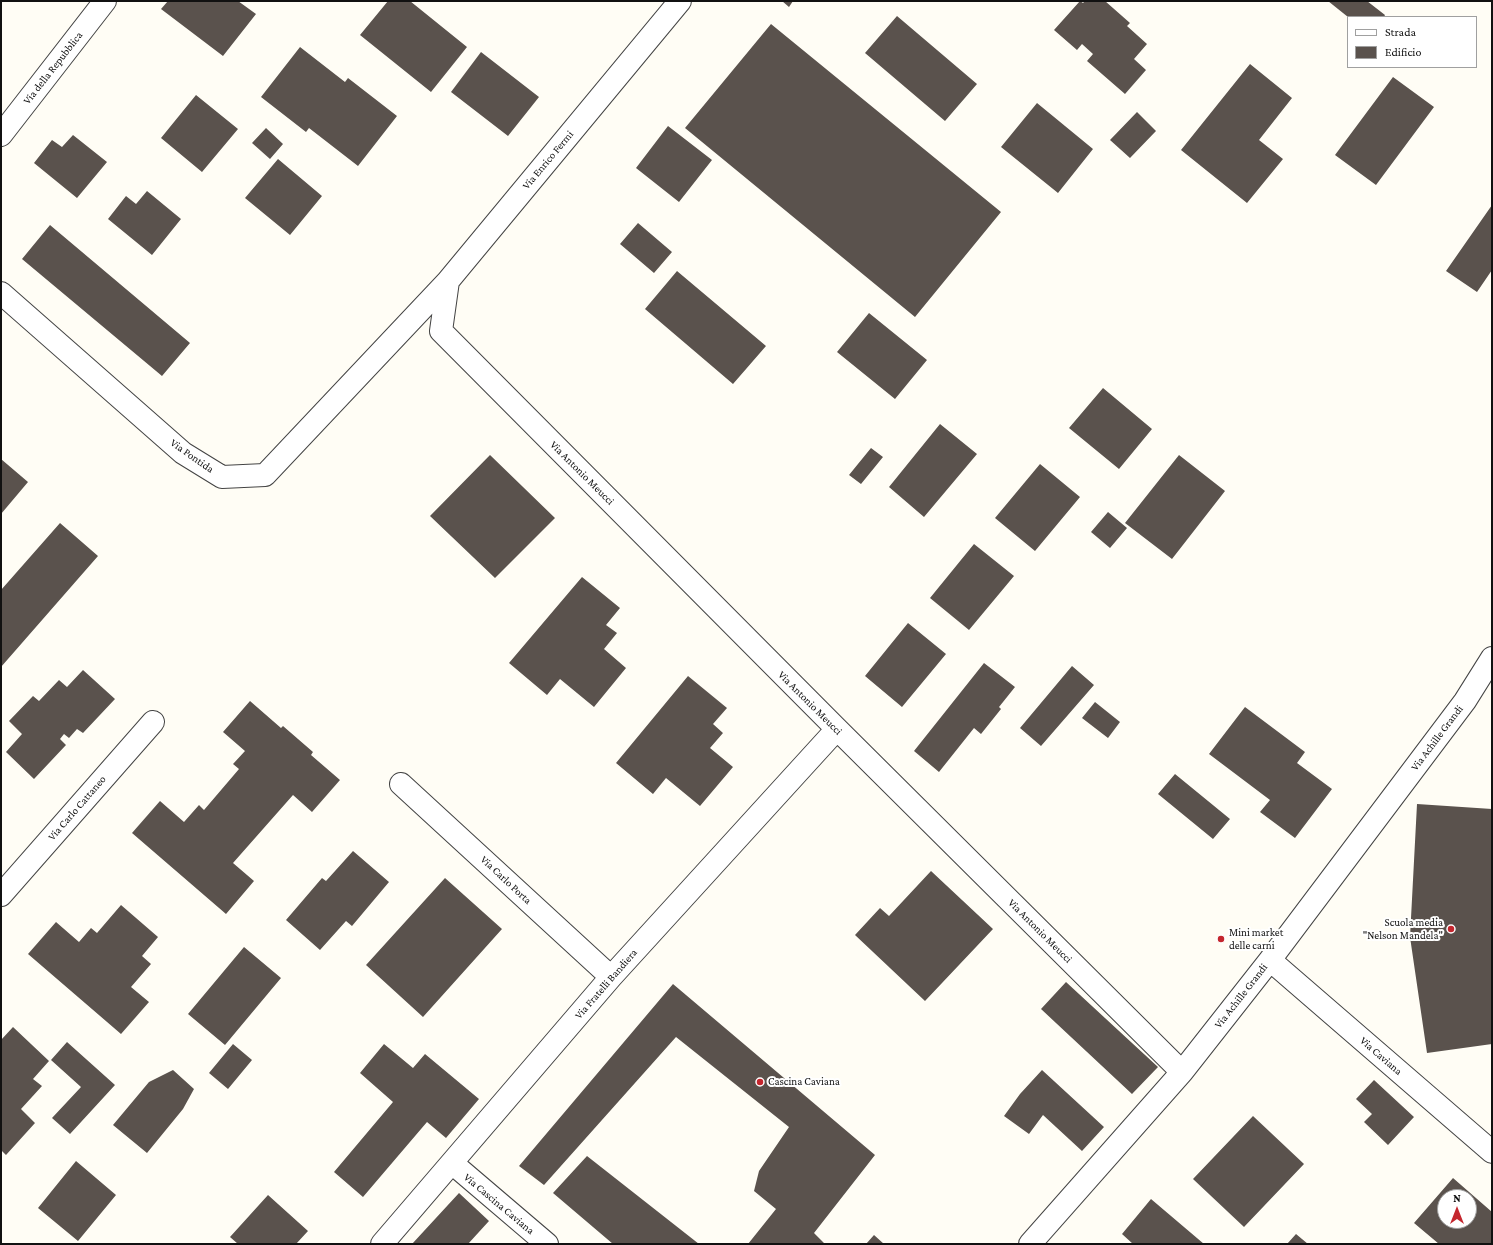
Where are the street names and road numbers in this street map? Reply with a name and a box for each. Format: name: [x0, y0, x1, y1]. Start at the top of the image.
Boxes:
street label: Via della Repubblica: [20, 29, 86, 107]
street label: Via Enrico Fermi: [520, 128, 576, 192]
street label: Via Pontida: [168, 436, 216, 476]
street label: Via Antonio Meucci: [547, 438, 617, 508]
street label: Via Antonio Meucci: [775, 668, 845, 738]
street label: Via Achille Grandi: [1408, 703, 1466, 773]
street label: Via Carlo Cattaneo: [45, 773, 109, 843]
street label: Via Carlo Porta: [478, 853, 534, 907]
street label: Via Antonio Meucci: [1005, 896, 1075, 966]
street label: Via Fratelli Bandiera: [572, 946, 640, 1022]
street label: Via Achille Grandi: [1212, 961, 1270, 1031]
street label: Via Caviana: [1357, 1034, 1405, 1078]
street label: Via Cascina Caviana: [461, 1171, 537, 1237]

